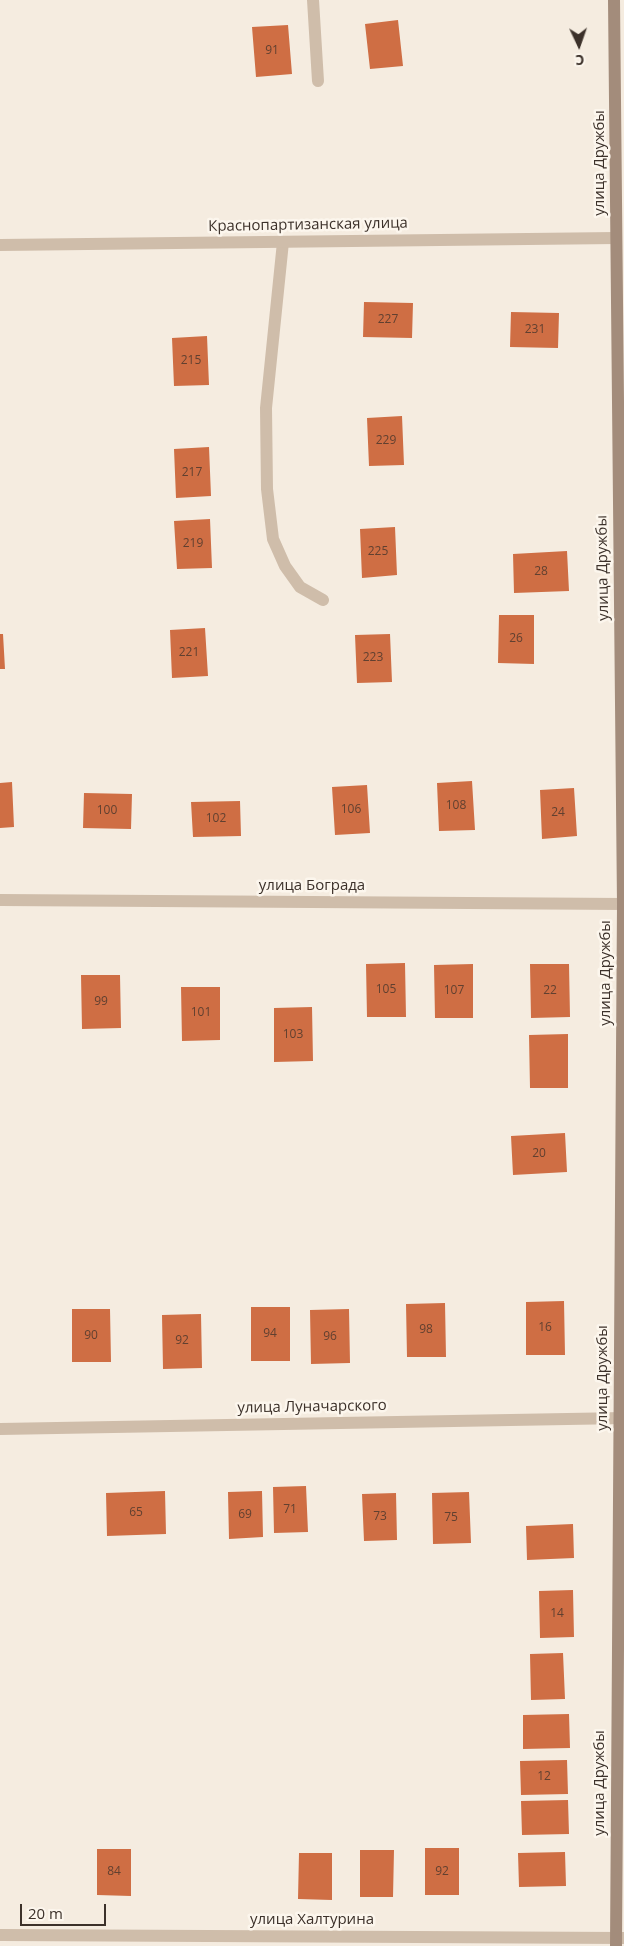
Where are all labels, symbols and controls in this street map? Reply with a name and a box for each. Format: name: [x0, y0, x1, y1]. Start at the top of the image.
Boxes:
north arrow: [554, 20, 604, 70]
house number: 91: [265, 44, 279, 58]
text: С: [575, 51, 585, 70]
street label: улица Дружбы: [591, 110, 609, 216]
street label: Краснопартизанская улица: [208, 214, 408, 236]
house number: 227: [378, 313, 398, 327]
house number: 231: [525, 323, 545, 337]
house number: 215: [181, 354, 201, 368]
house number: 229: [376, 434, 396, 448]
house number: 217: [182, 466, 202, 480]
street label: улица Дружбы: [593, 515, 613, 621]
house number: 219: [183, 537, 203, 551]
house number: 225: [368, 545, 388, 559]
house number: 28: [534, 565, 548, 579]
house number: 26: [509, 632, 523, 646]
house number: 221: [179, 646, 199, 660]
house number: 223: [363, 651, 383, 665]
house number: 108: [446, 799, 466, 813]
house number: 106: [341, 803, 361, 817]
house number: 100: [97, 804, 117, 818]
house number: 24: [551, 806, 565, 820]
house number: 102: [206, 812, 226, 826]
street label: улица Бограда: [259, 877, 365, 895]
street label: улица Дружбы: [597, 920, 615, 1026]
house number: 105: [376, 983, 396, 997]
house number: 107: [444, 984, 464, 998]
house number: 22: [543, 984, 557, 998]
house number: 99: [94, 995, 108, 1009]
house number: 101: [191, 1006, 211, 1020]
house number: 103: [283, 1028, 303, 1042]
house number: 20: [532, 1147, 546, 1161]
house number: 16: [538, 1321, 552, 1335]
house number: 98: [419, 1323, 433, 1337]
street label: улица Дружбы: [594, 1325, 612, 1431]
house number: 94: [263, 1327, 277, 1341]
house number: 90: [84, 1329, 98, 1343]
house number: 96: [323, 1330, 337, 1344]
house number: 92: [175, 1334, 189, 1348]
street label: улица Луначарского: [237, 1397, 387, 1417]
house number: 71: [283, 1503, 297, 1517]
house number: 65: [129, 1506, 143, 1520]
house number: 69: [238, 1508, 252, 1522]
house number: 73: [373, 1510, 387, 1524]
house number: 75: [444, 1511, 458, 1525]
house number: 14: [550, 1607, 564, 1621]
street label: улица Дружбы: [591, 1730, 609, 1836]
house number: 12: [537, 1770, 551, 1784]
house number: 84: [107, 1865, 121, 1879]
house number: 92: [435, 1865, 449, 1879]
scale bar: [22, 1894, 109, 1926]
text: 20 m: [28, 1903, 63, 1923]
street label: улица Халтурина: [250, 1911, 374, 1929]

